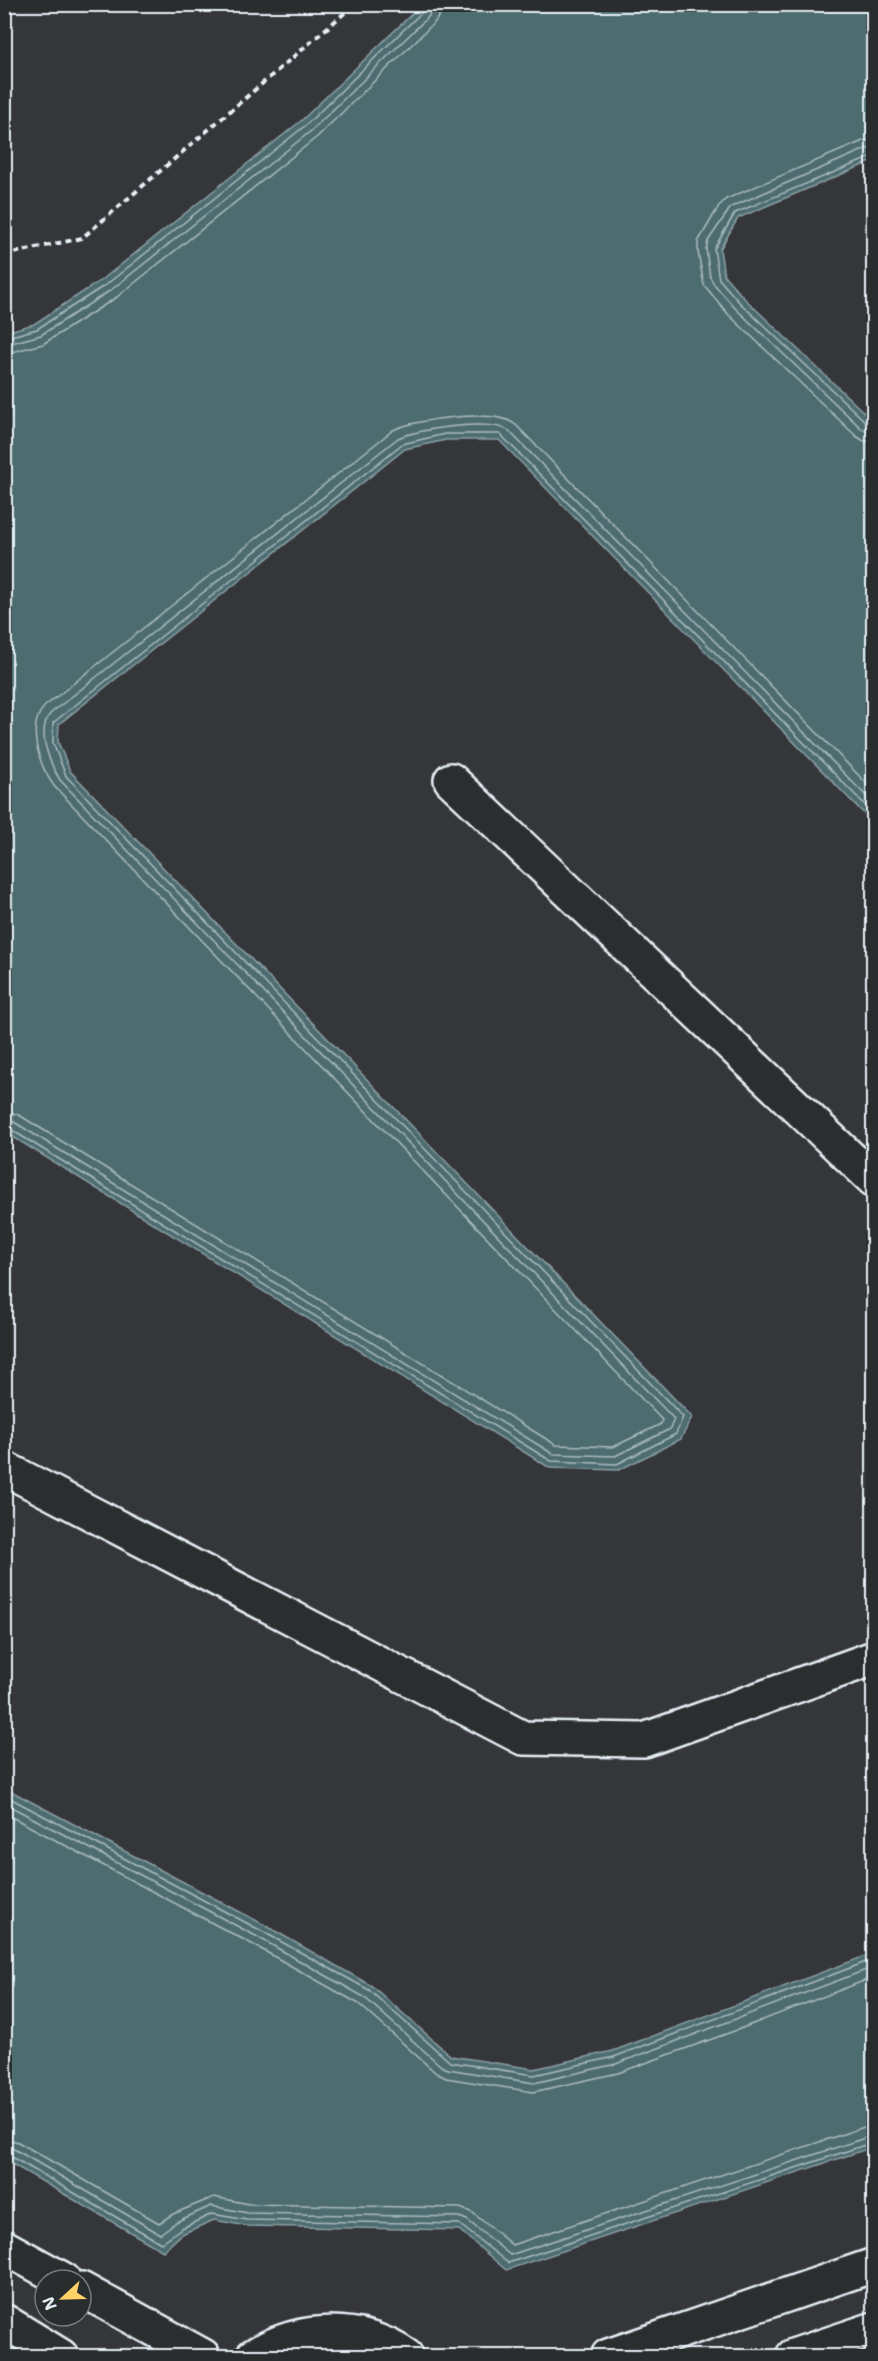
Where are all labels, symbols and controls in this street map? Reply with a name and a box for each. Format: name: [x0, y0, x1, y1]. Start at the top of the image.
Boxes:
north arrow: [33, 2268, 93, 2328]
text: N: [37, 2294, 62, 2313]

